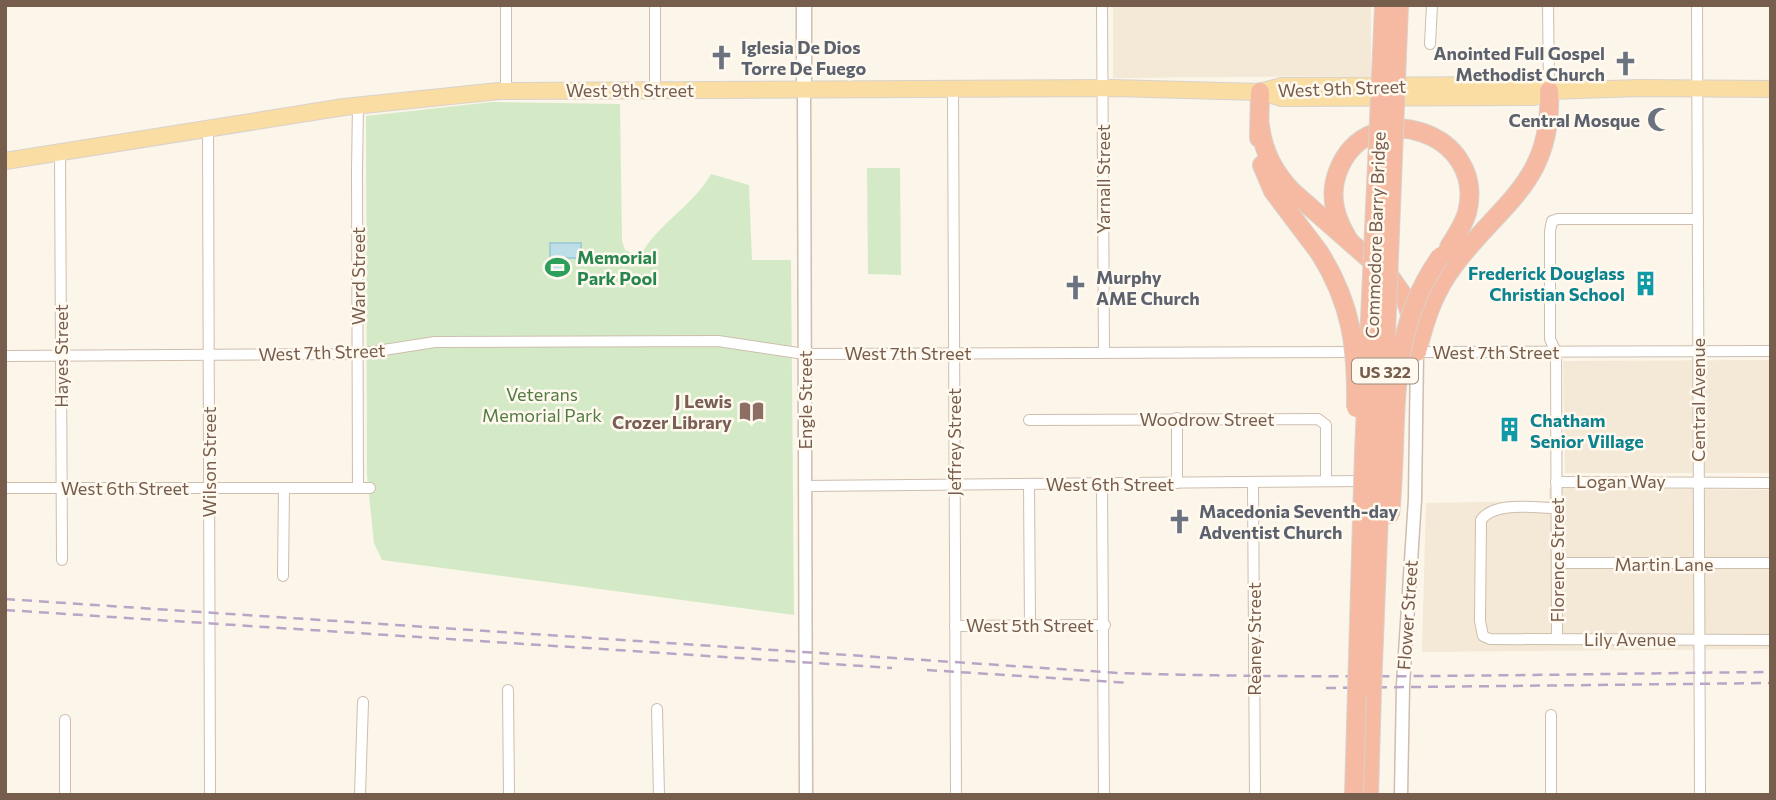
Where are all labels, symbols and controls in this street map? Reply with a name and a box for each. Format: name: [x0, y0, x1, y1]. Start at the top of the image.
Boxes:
place label: Iglesia De Dios Torre De Fuego: [741, 36, 866, 79]
place label: Anointed Full Gospel Methodist Church: [1434, 42, 1605, 85]
church icon: Iglesia De Dios Torre De Fuego: [707, 43, 735, 71]
church icon: Anointed Full Gospel Methodist Church: [1611, 49, 1639, 77]
street label: West 9th Street: [1277, 75, 1407, 101]
street label: West 9th Street: [566, 79, 694, 101]
mosque icon: Central Mosque: [1646, 106, 1674, 134]
place label: Central Mosque: [1509, 109, 1640, 131]
street label: Yarnall Street: [1092, 124, 1114, 234]
street label: Commodore Barry Bridge: [1360, 131, 1390, 339]
street label: Ward Street: [347, 227, 369, 325]
place label: Memorial Park Pool: [577, 246, 657, 289]
sports icon: Memorial Park Pool: [543, 253, 571, 281]
place label: Frederick Douglass Christian School: [1468, 262, 1625, 305]
place label: Murphy AME Church: [1096, 266, 1200, 309]
building icon: Frederick Douglass Christian School: [1631, 269, 1659, 297]
church icon: Murphy AME Church: [1062, 273, 1090, 301]
street label: Hayes Street: [50, 304, 72, 408]
street label: Central Avenue: [1687, 338, 1709, 462]
street label: West 7th Street: [258, 339, 386, 365]
street label: West 7th Street: [1432, 341, 1560, 363]
street label: West 7th Street: [844, 342, 972, 364]
street label: Engle Street: [794, 350, 816, 450]
road number: US 322: [1352, 358, 1418, 384]
park label: Veterans Memorial Park: [482, 383, 602, 426]
street label: Jeffrey Street: [943, 388, 965, 496]
place label: J Lewis Crozer Library: [612, 390, 732, 433]
library icon: J Lewis Crozer Library: [738, 397, 766, 425]
street label: Wilson Street: [198, 406, 220, 518]
street label: Woodrow Street: [1139, 408, 1275, 430]
place label: Chatham Senior Village: [1530, 409, 1644, 452]
building icon: Chatham Senior Village: [1496, 416, 1524, 444]
street label: Logan Way: [1576, 470, 1666, 492]
street label: West 6th Street: [1046, 473, 1174, 495]
street label: West 6th Street: [61, 477, 189, 499]
street label: Florence Street: [1546, 497, 1568, 623]
place label: Macedonia Seventh-day Adventist Church: [1199, 500, 1398, 543]
church icon: Macedonia Seventh-day Adventist Church: [1165, 507, 1193, 535]
street label: Martin Lane: [1615, 553, 1713, 575]
street label: Flower Street: [1392, 559, 1422, 671]
street label: Reaney Street: [1243, 582, 1265, 696]
street label: West 5th Street: [966, 614, 1094, 636]
street label: Lily Avenue: [1584, 628, 1676, 650]

